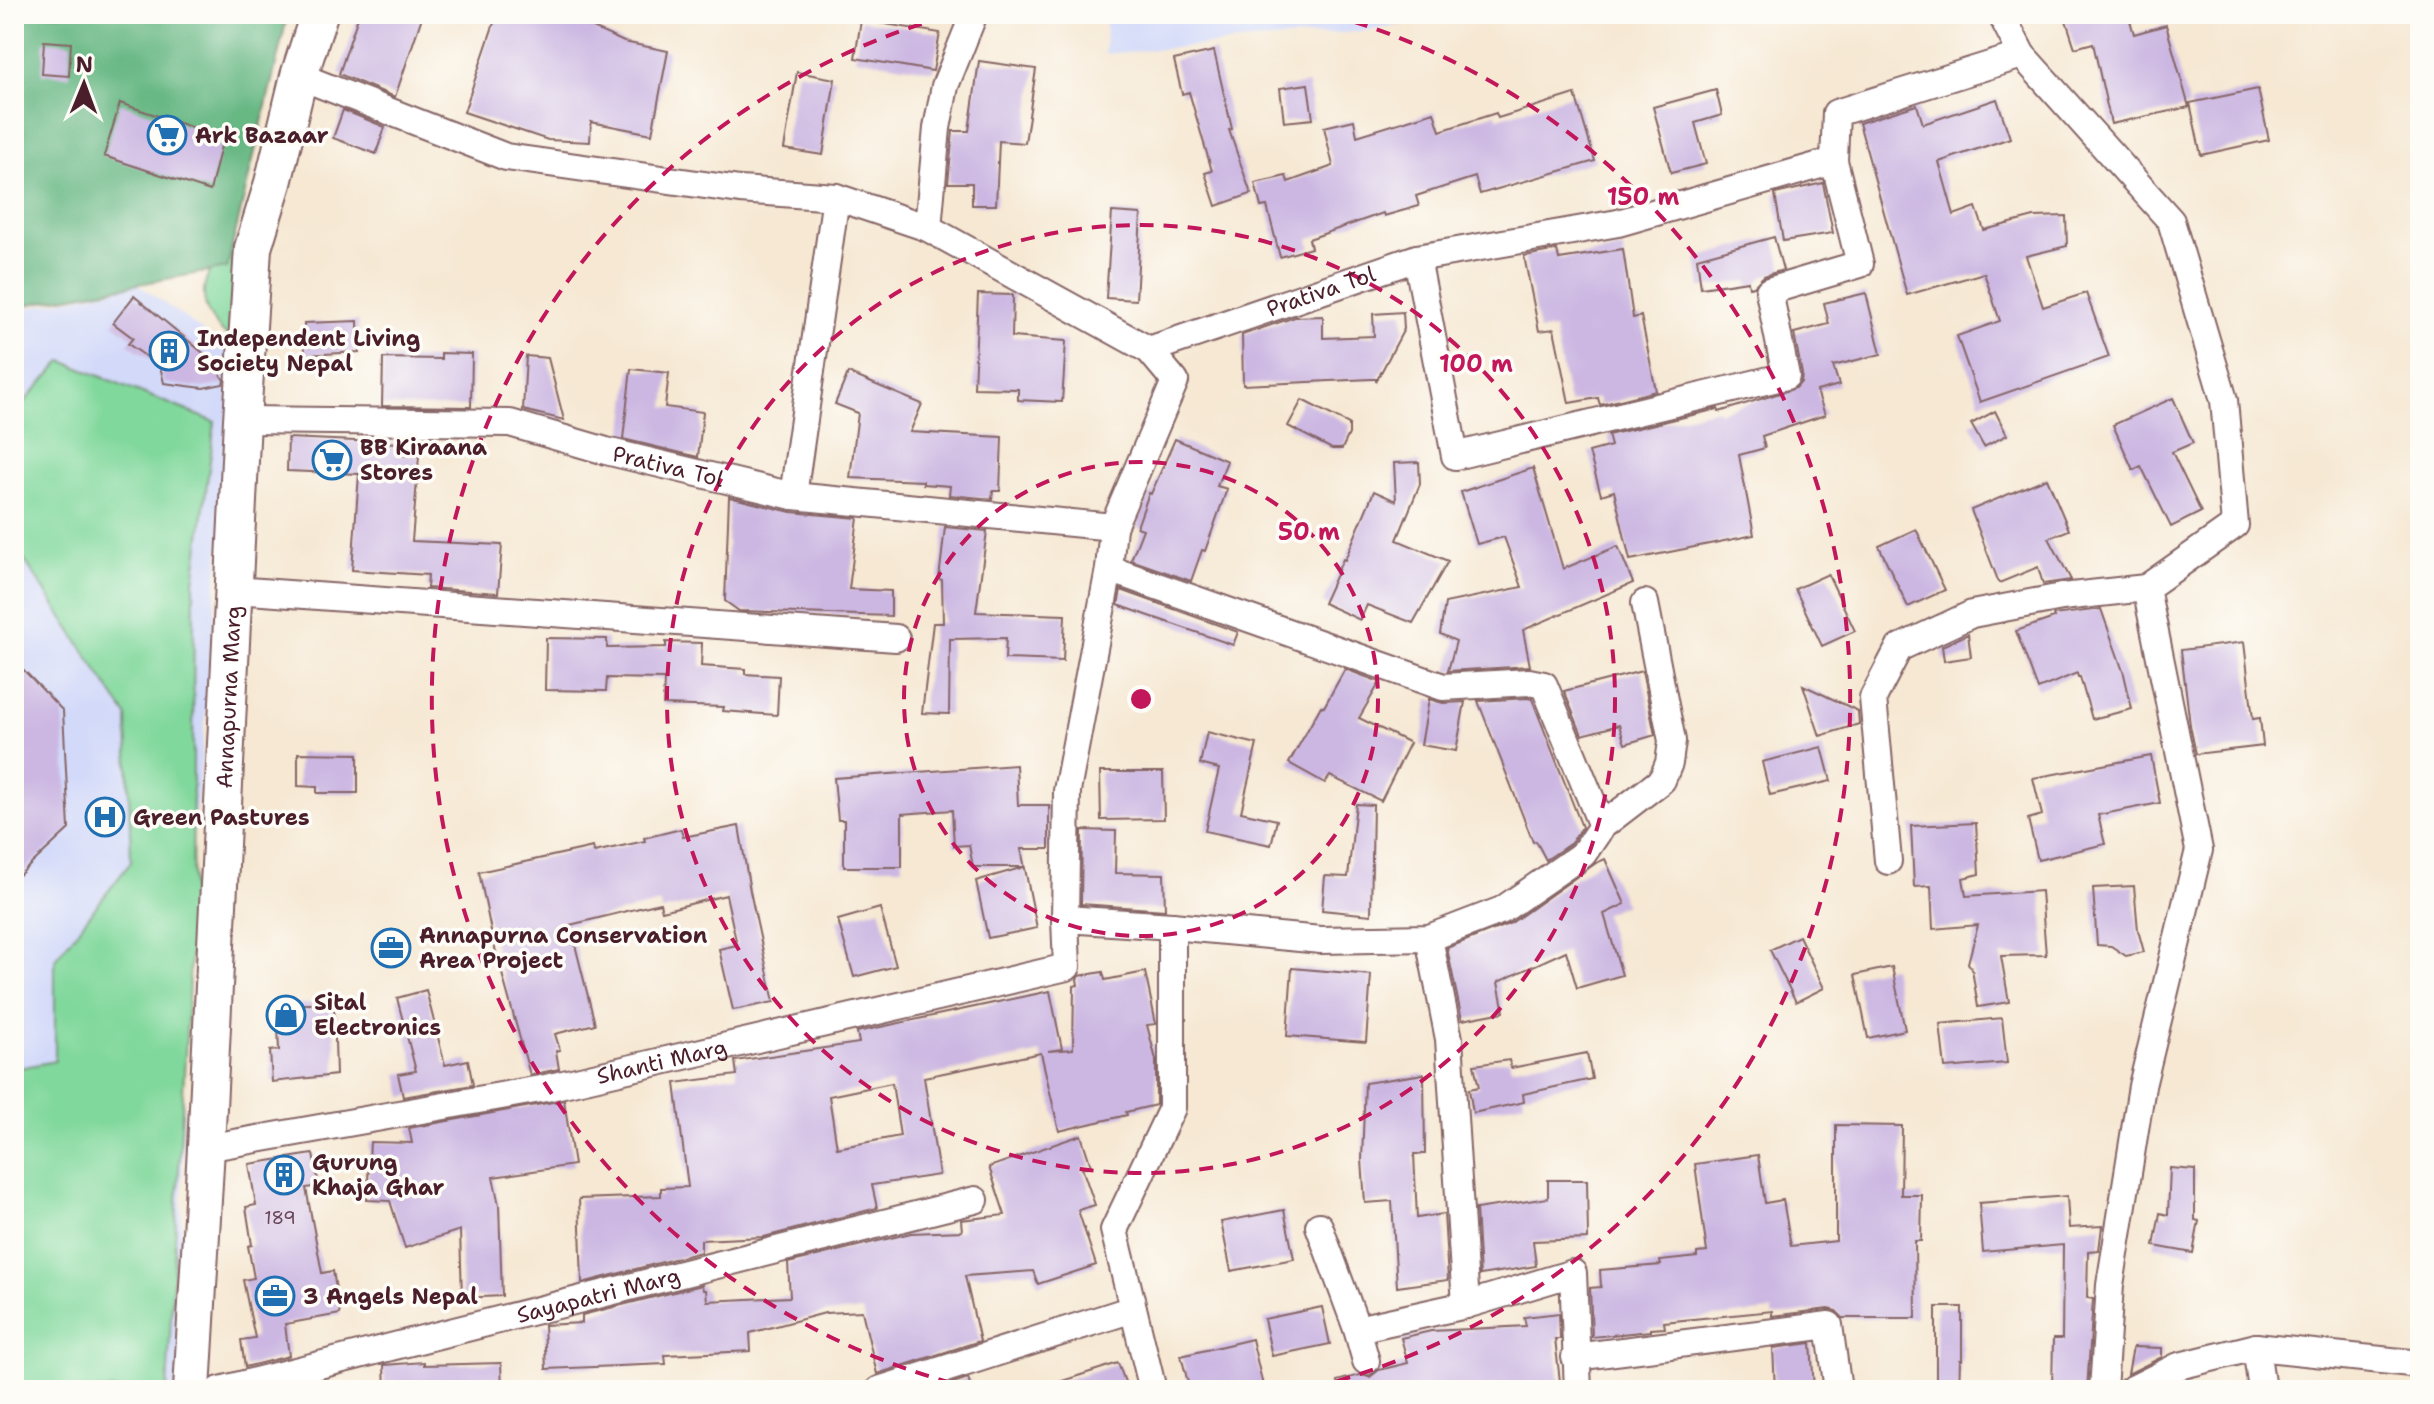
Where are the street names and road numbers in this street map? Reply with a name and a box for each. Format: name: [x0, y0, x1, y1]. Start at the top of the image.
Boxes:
street label: Prativa Tol: [1262, 259, 1379, 323]
street label: Prativa Tol: [610, 439, 727, 493]
street label: Annapurna Marg: [209, 605, 247, 789]
street label: Shanti Marg: [594, 1032, 730, 1090]
street label: Sayapatri Marg: [514, 1260, 683, 1329]

